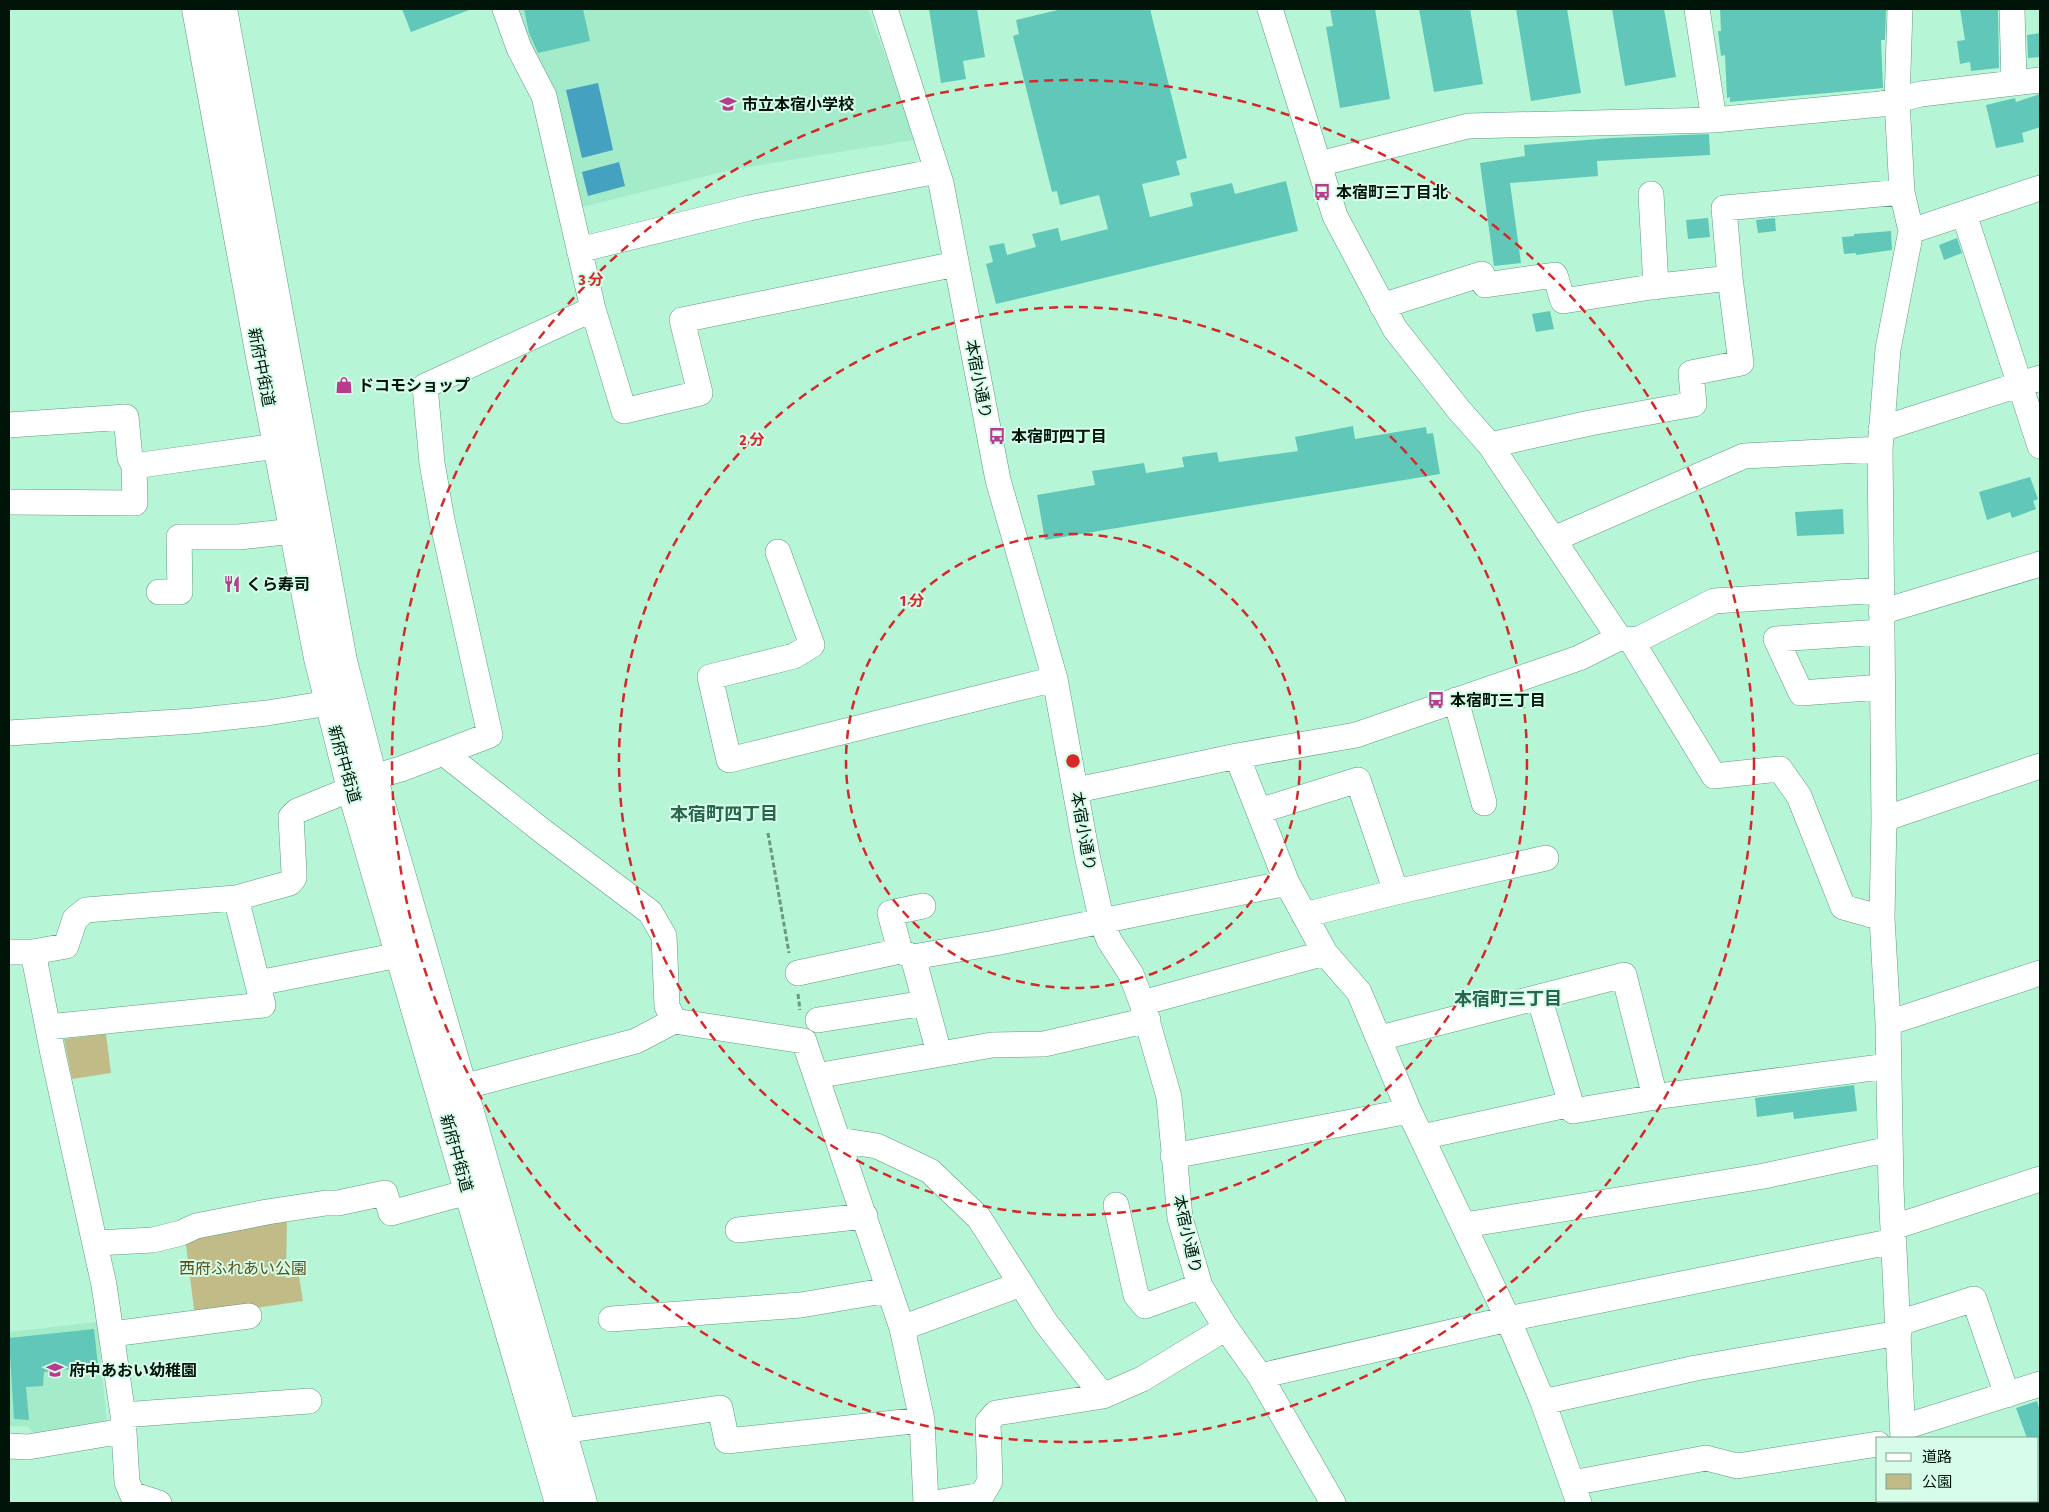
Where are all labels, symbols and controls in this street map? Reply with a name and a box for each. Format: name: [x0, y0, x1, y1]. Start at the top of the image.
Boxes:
school or university icon: 市立本宿小学校: [718, 94, 738, 114]
place label: 市立本宿小学校: [742, 95, 854, 114]
bus stop icon: 本宿町三丁目北: [1312, 182, 1332, 202]
place label: 本宿町三丁目北: [1336, 183, 1448, 202]
text: 3 分: [577, 271, 604, 289]
street label: 新府中街道: [245, 326, 278, 408]
street label: 本宿小通り: [962, 338, 995, 420]
shop icon: ドコモショップ: [334, 375, 354, 395]
place label: ドコモショップ: [358, 376, 470, 395]
bus stop icon: 本宿町四丁目: [987, 426, 1007, 446]
place label: 本宿町四丁目: [1011, 427, 1107, 446]
text: 2 分: [738, 431, 765, 449]
restaurant icon: くら寿司: [222, 574, 242, 594]
place label: くら寿司: [246, 575, 310, 594]
text: 1 分: [900, 592, 924, 610]
bus stop icon: 本宿町三丁目: [1426, 690, 1446, 710]
place label: 本宿町三丁目: [1450, 691, 1546, 710]
street label: 新府中街道: [324, 723, 365, 805]
centre of rings: [1064, 752, 1082, 770]
street label: 本宿小通り: [1067, 790, 1100, 872]
district label: 本宿町四丁目: [670, 803, 778, 825]
district label: 本宿町三丁目: [1454, 988, 1562, 1010]
street label: 新府中街道: [436, 1112, 477, 1194]
street label: 本宿小通り: [1169, 1193, 1206, 1275]
park label: 西府ふれあい公園: [179, 1259, 307, 1278]
school or university icon: 府中あおい幼稚園: [45, 1360, 65, 1380]
place label: 府中あおい幼稚園: [69, 1361, 197, 1380]
legend: [1876, 1437, 2039, 1502]
text: 道路: [1922, 1448, 1952, 1466]
text: 公園: [1922, 1473, 1952, 1491]

